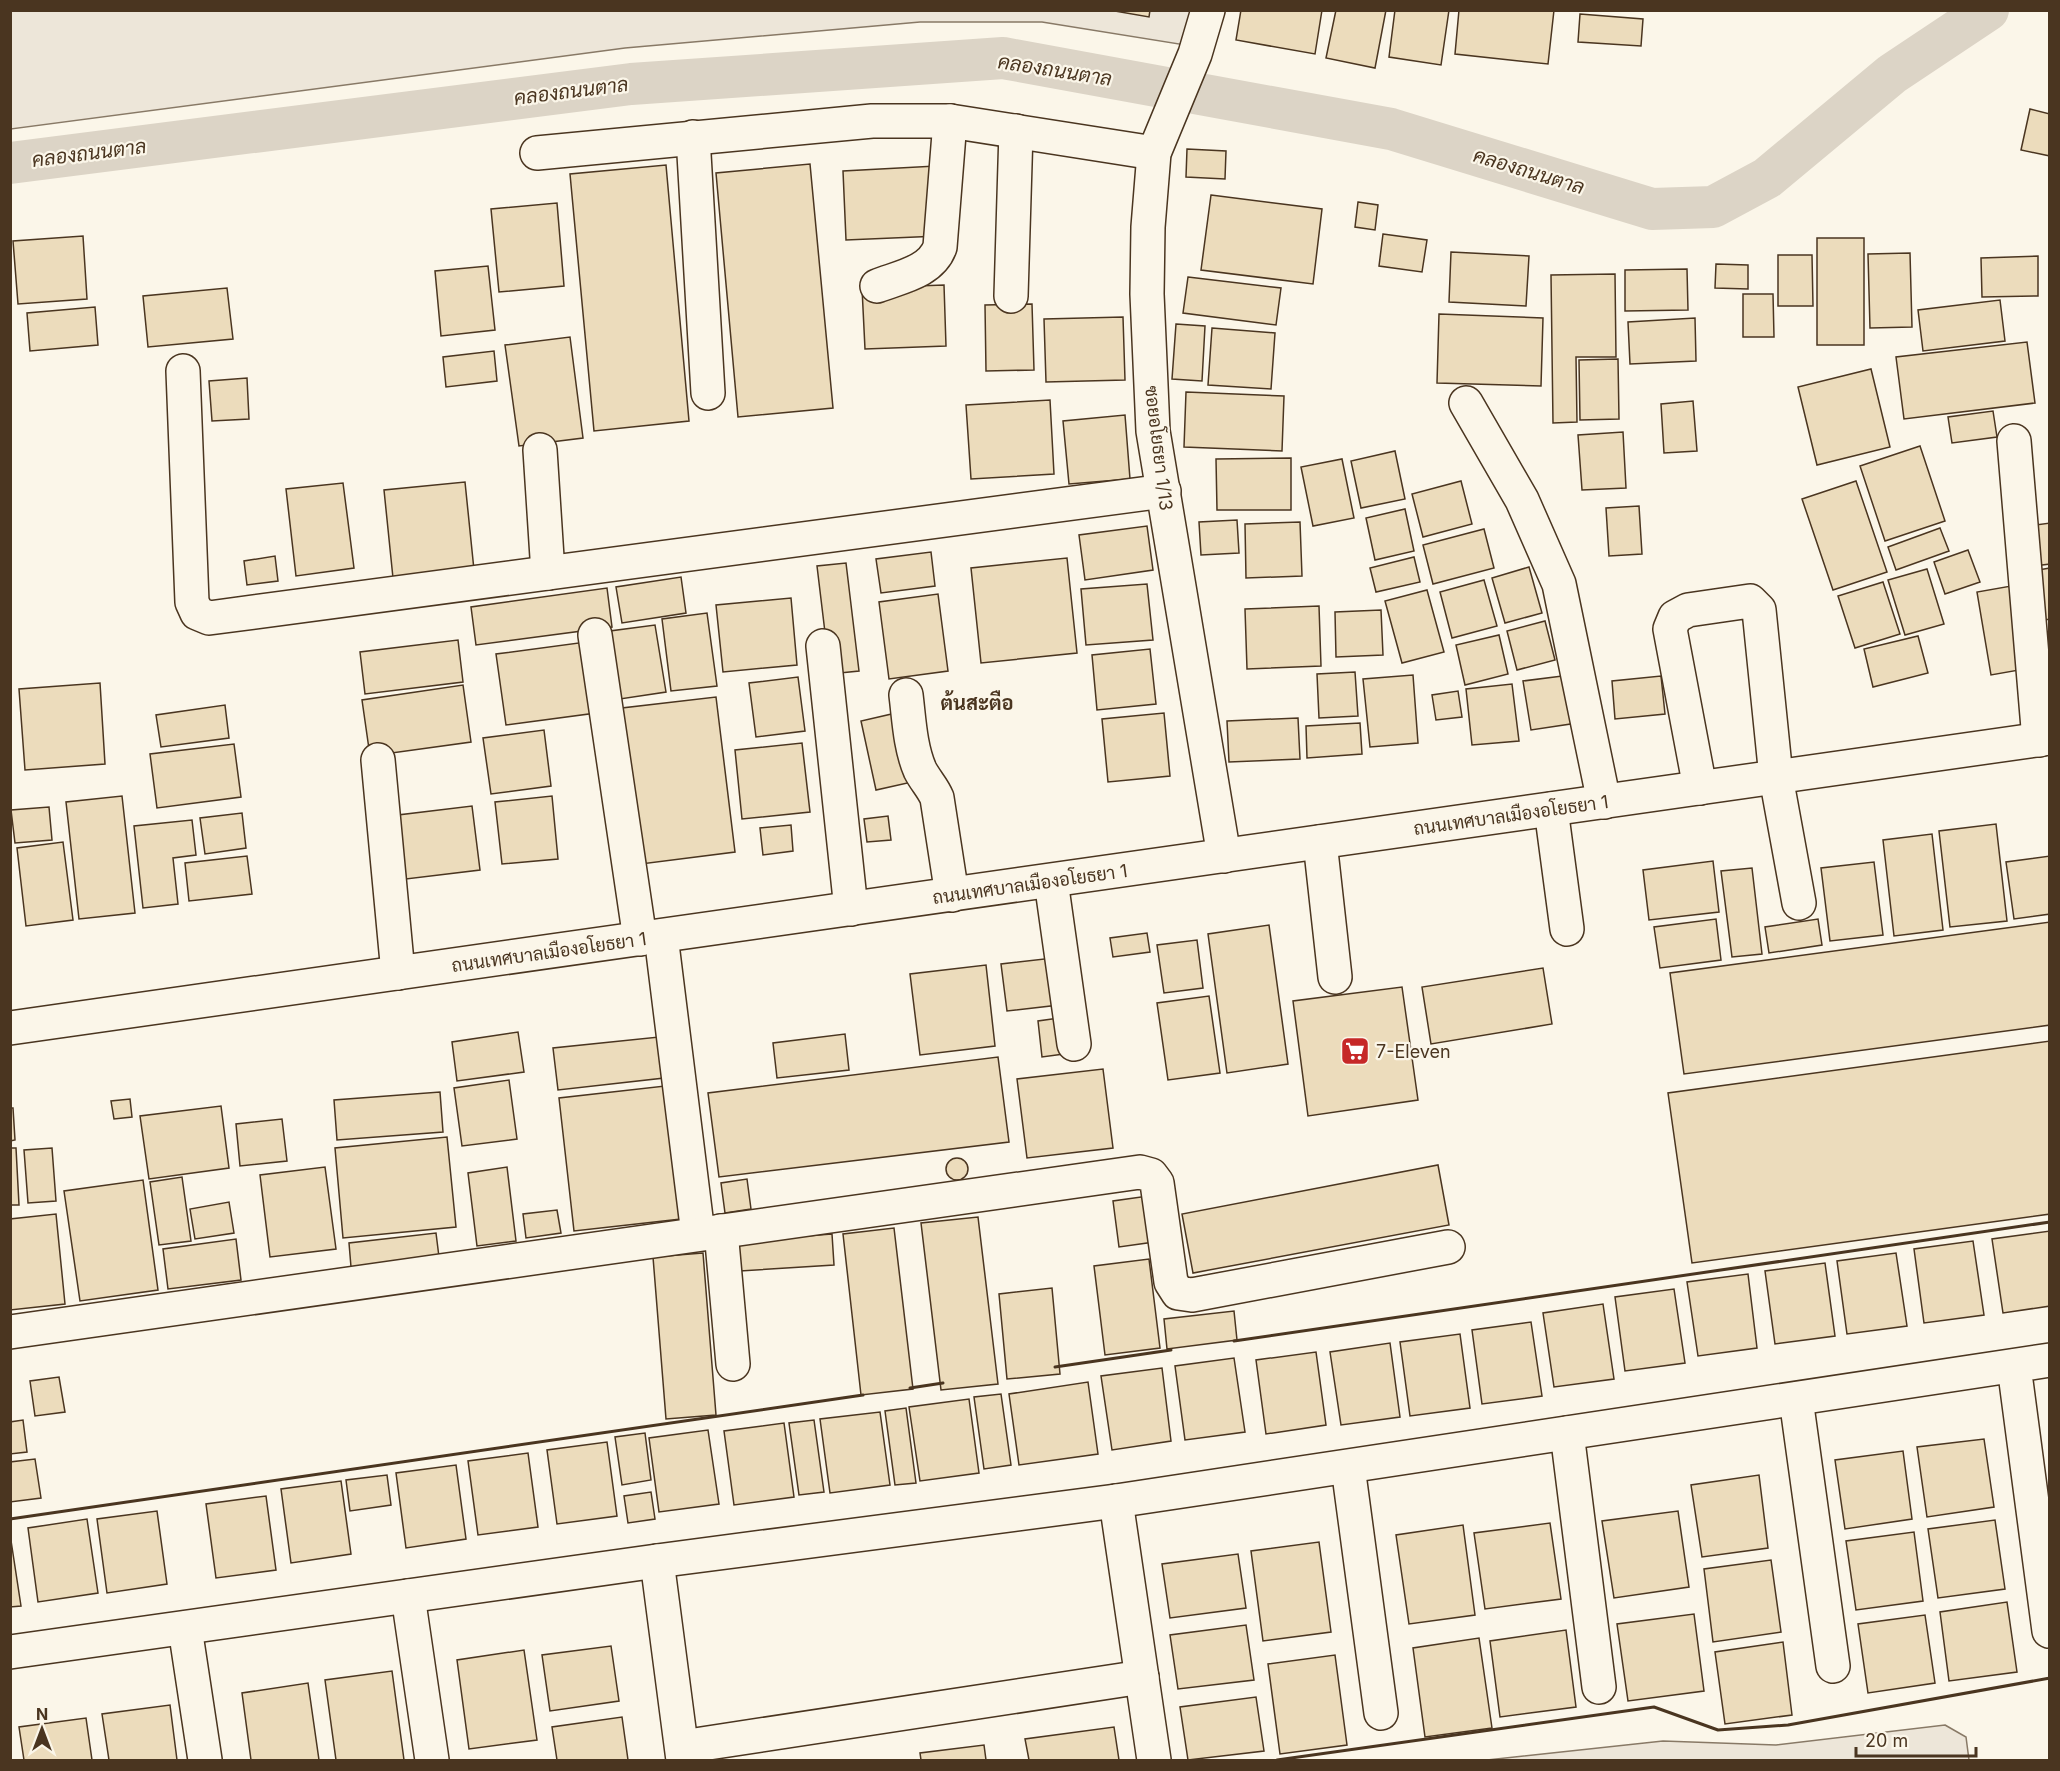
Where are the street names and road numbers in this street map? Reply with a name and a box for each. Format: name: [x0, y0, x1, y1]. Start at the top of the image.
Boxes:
street label: ซอยอโยธยา 1/13: [1141, 384, 1179, 512]
street label: ถนนเทศบาลเมืองอโยธยา 1: [1412, 789, 1610, 839]
street label: ถนนเทศบาลเมืองอโยธยา 1: [931, 858, 1129, 908]
street label: ถนนเทศบาลเมืองอโยธยา 1: [450, 926, 648, 976]

